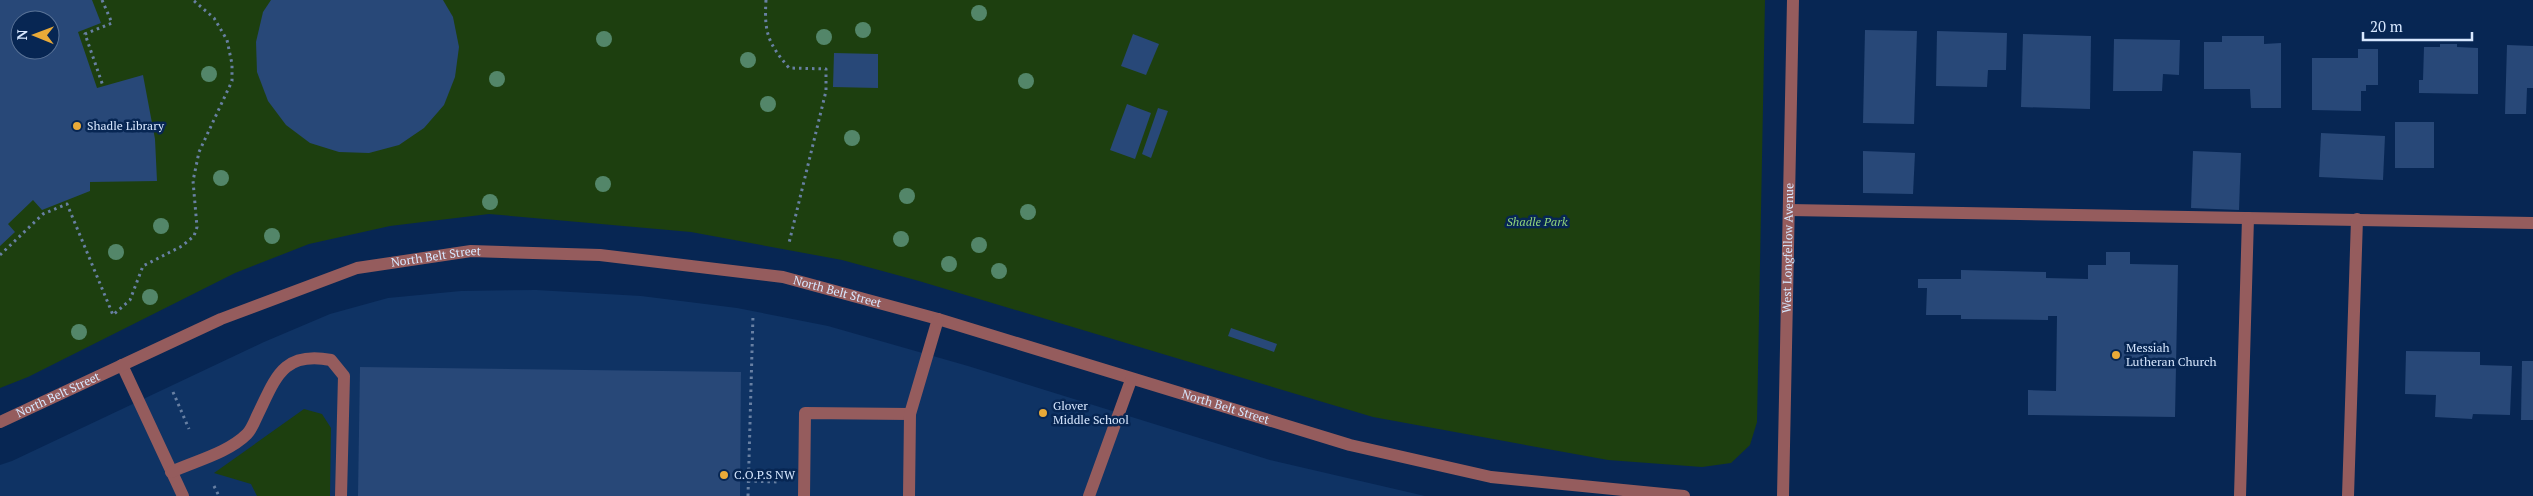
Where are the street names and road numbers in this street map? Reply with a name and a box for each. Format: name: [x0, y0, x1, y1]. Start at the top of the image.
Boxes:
street label: West Longfellow Avenue: [1779, 183, 1796, 313]
street label: North Belt Street: [390, 243, 482, 270]
street label: North Belt Street: [792, 272, 884, 311]
street label: North Belt Street: [13, 368, 103, 421]
street label: North Belt Street: [1180, 386, 1272, 427]

